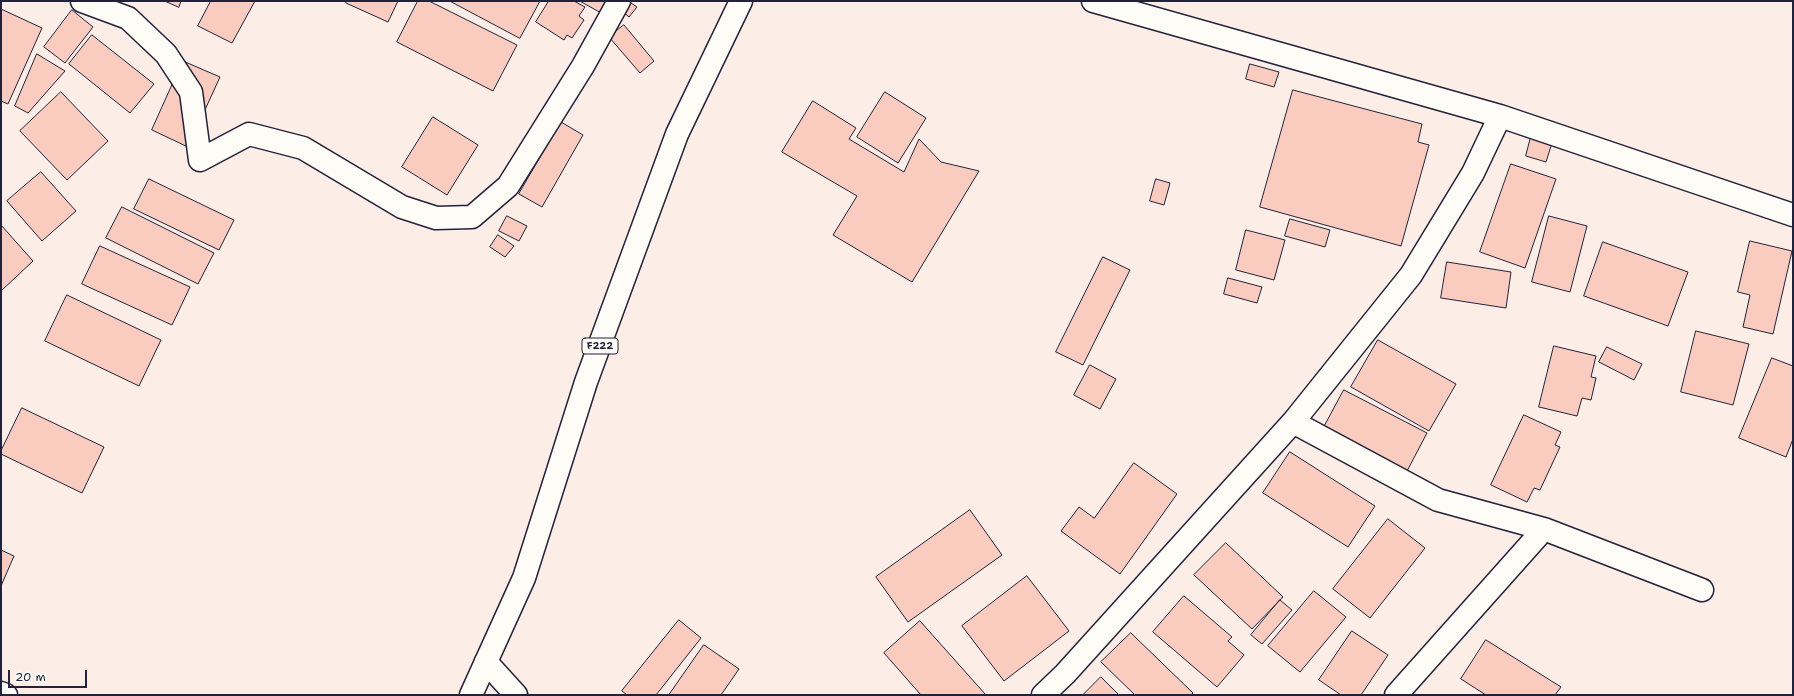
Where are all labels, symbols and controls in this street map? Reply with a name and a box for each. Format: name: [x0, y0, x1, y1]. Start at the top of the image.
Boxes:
road number: F222: [582, 338, 618, 354]
scale bar: [10, 662, 89, 688]
text: 20 m: [15, 669, 46, 685]

